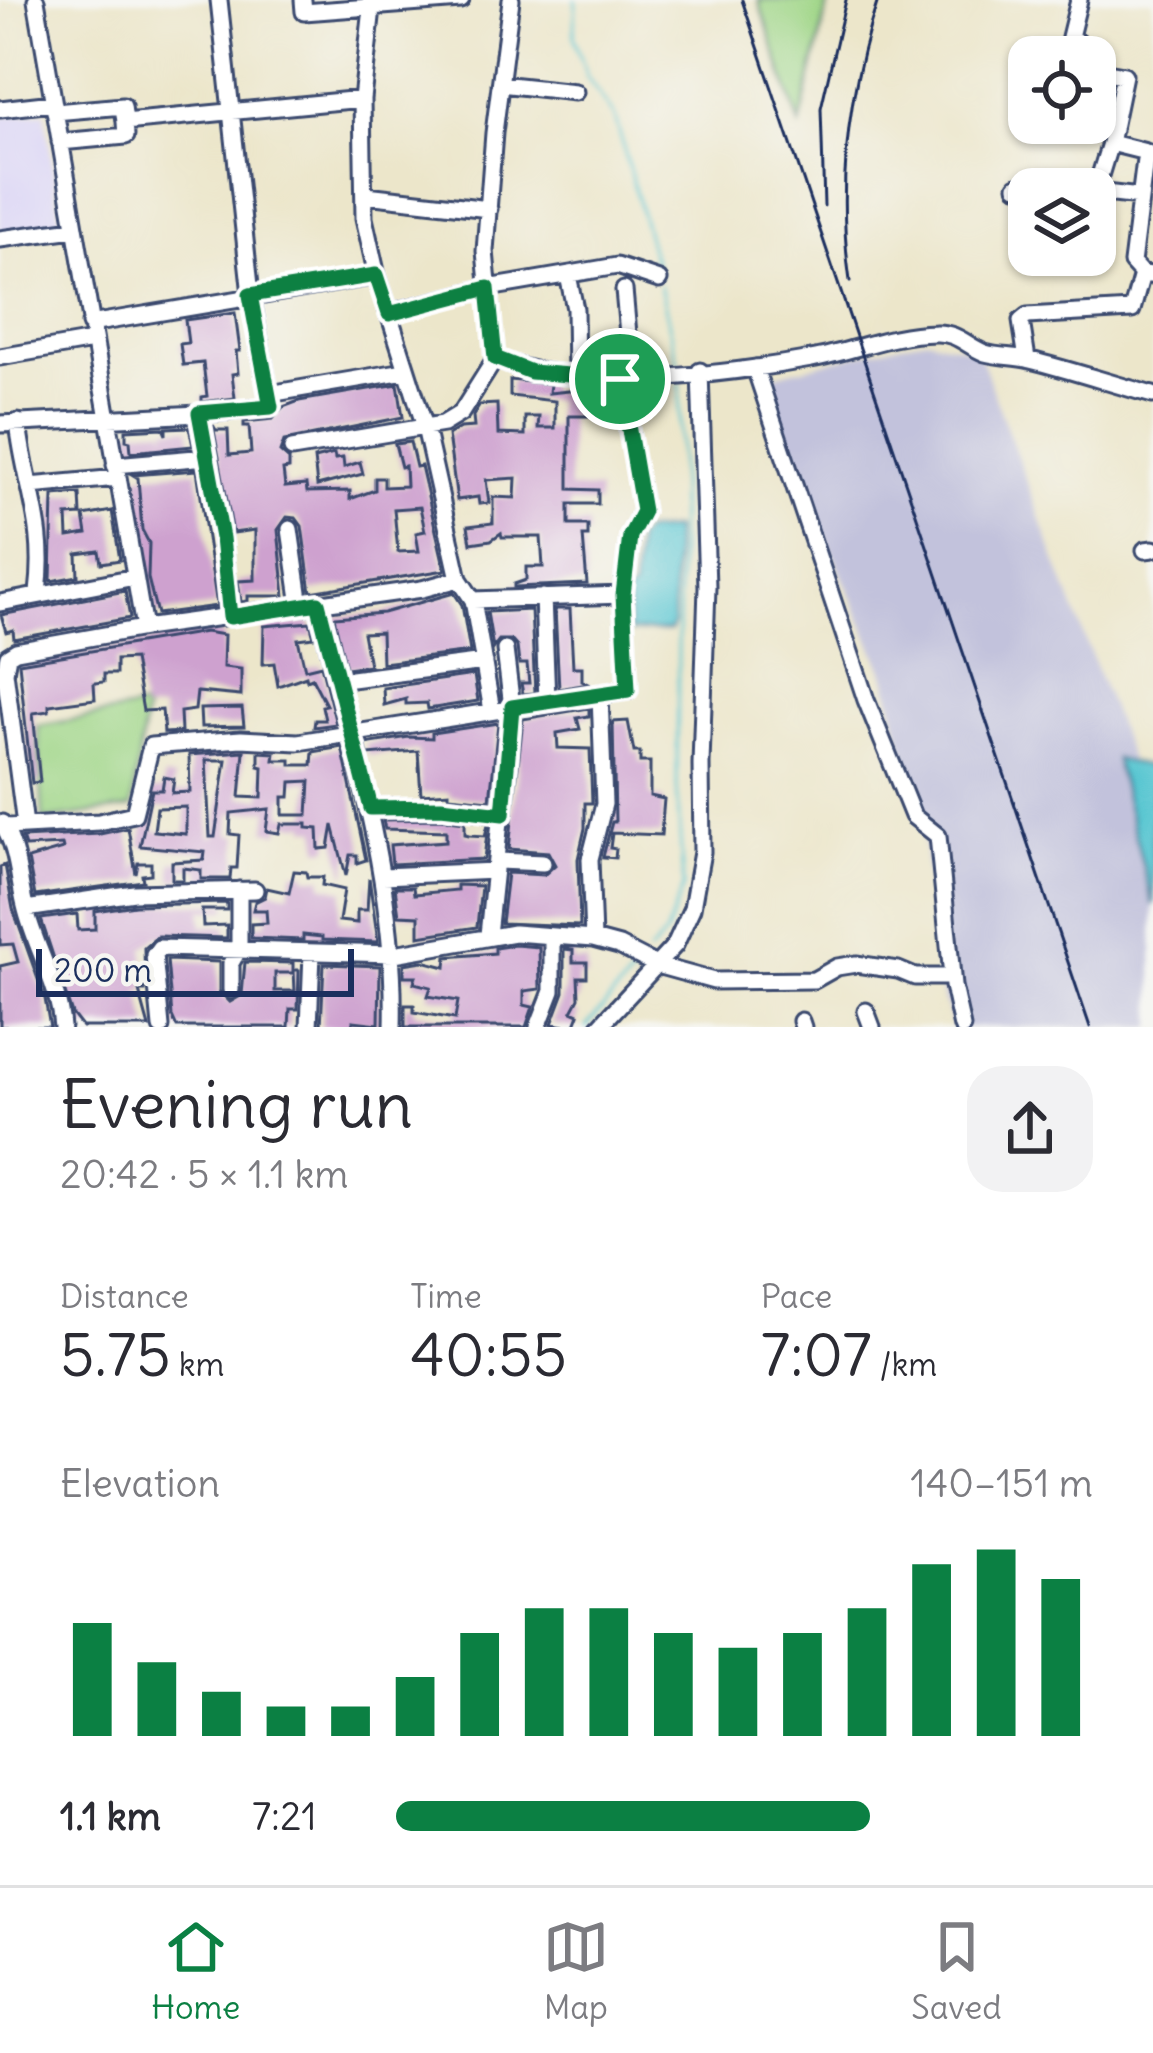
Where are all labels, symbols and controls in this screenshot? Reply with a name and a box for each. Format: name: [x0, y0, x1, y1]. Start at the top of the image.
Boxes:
map controls: [1008, 36, 1116, 276]
button: locate: [1008, 36, 1116, 144]
button: layers: [1008, 168, 1116, 276]
pin: [569, 328, 671, 430]
icon: arrive: [587, 346, 653, 412]
scale bar: [36, 943, 354, 996]
text: 200 m: [54, 949, 152, 991]
text: Evening run: [60, 1063, 413, 1146]
button: share: [967, 1066, 1093, 1192]
text: 20:42 · 5 × 1.1 km: [60, 1150, 348, 1199]
text: Distance: [60, 1275, 189, 1317]
text: Time: [410, 1275, 482, 1317]
text: Pace: [761, 1275, 832, 1317]
text: 5.75: [60, 1317, 171, 1392]
text: 40:55: [410, 1317, 567, 1392]
text: 7:07: [761, 1317, 872, 1392]
text: km: [171, 1343, 224, 1385]
text: /km: [872, 1343, 937, 1385]
text: Elevation: [60, 1459, 220, 1508]
text: 140–151 m: [910, 1459, 1093, 1508]
text: 1.1 km: [60, 1792, 161, 1841]
text: 7:21: [252, 1792, 317, 1841]
tab: Home: [151, 1914, 240, 2028]
tab: Map: [543, 1914, 609, 2028]
tab: Saved: [911, 1914, 1002, 2028]

